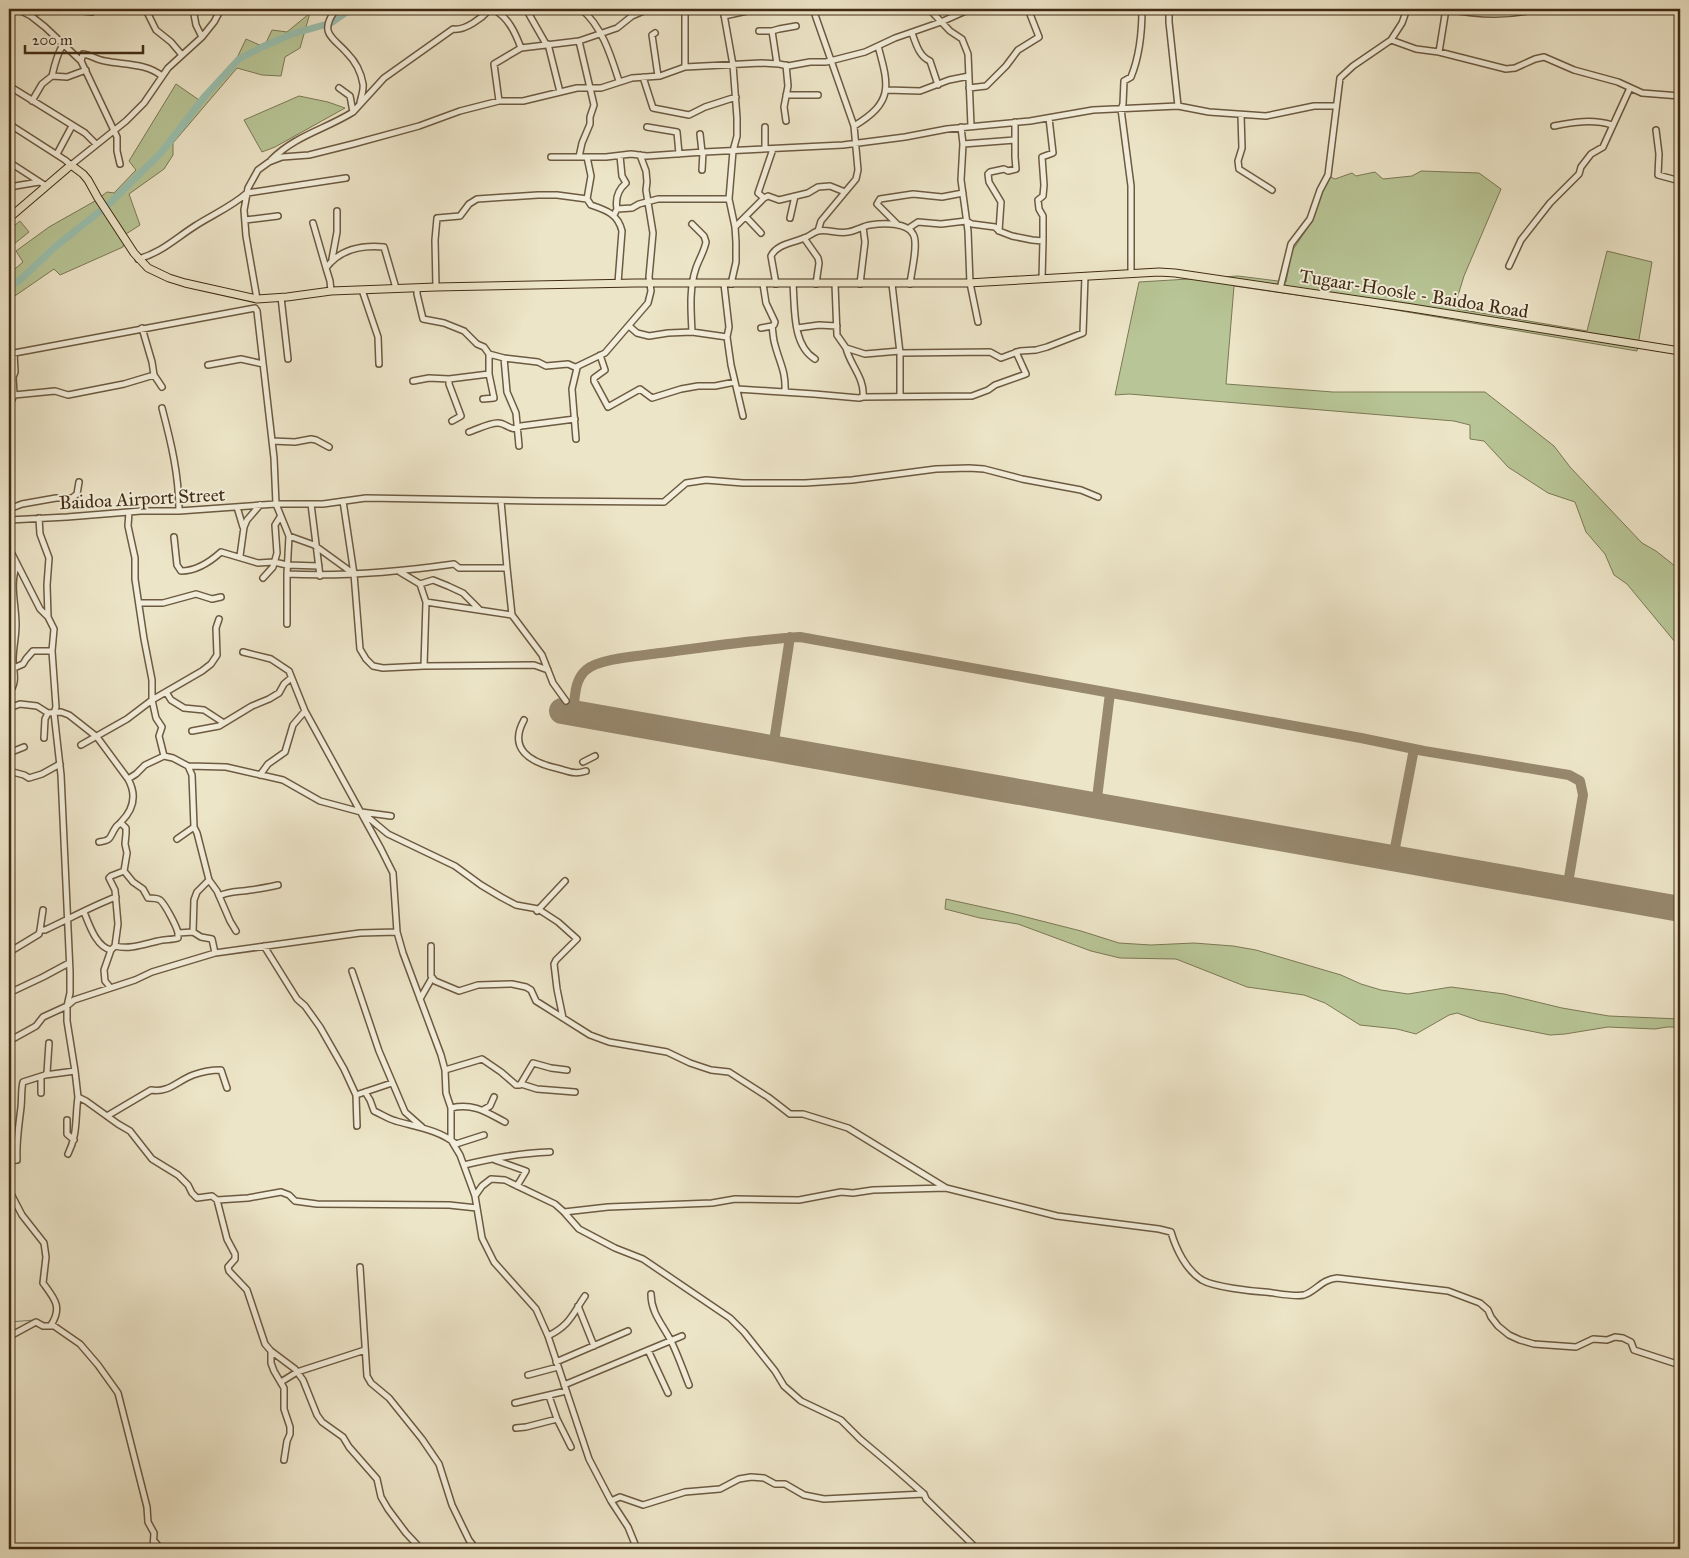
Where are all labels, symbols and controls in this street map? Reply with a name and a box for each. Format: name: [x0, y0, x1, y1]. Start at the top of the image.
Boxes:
scale bar: [25, 22, 142, 54]
text: 200 m: [32, 31, 73, 49]
street label: Tugaar-Hoosle - Baidoa Road: [1297, 264, 1531, 324]
street label: Baidoa Airport Street: [58, 483, 226, 514]

